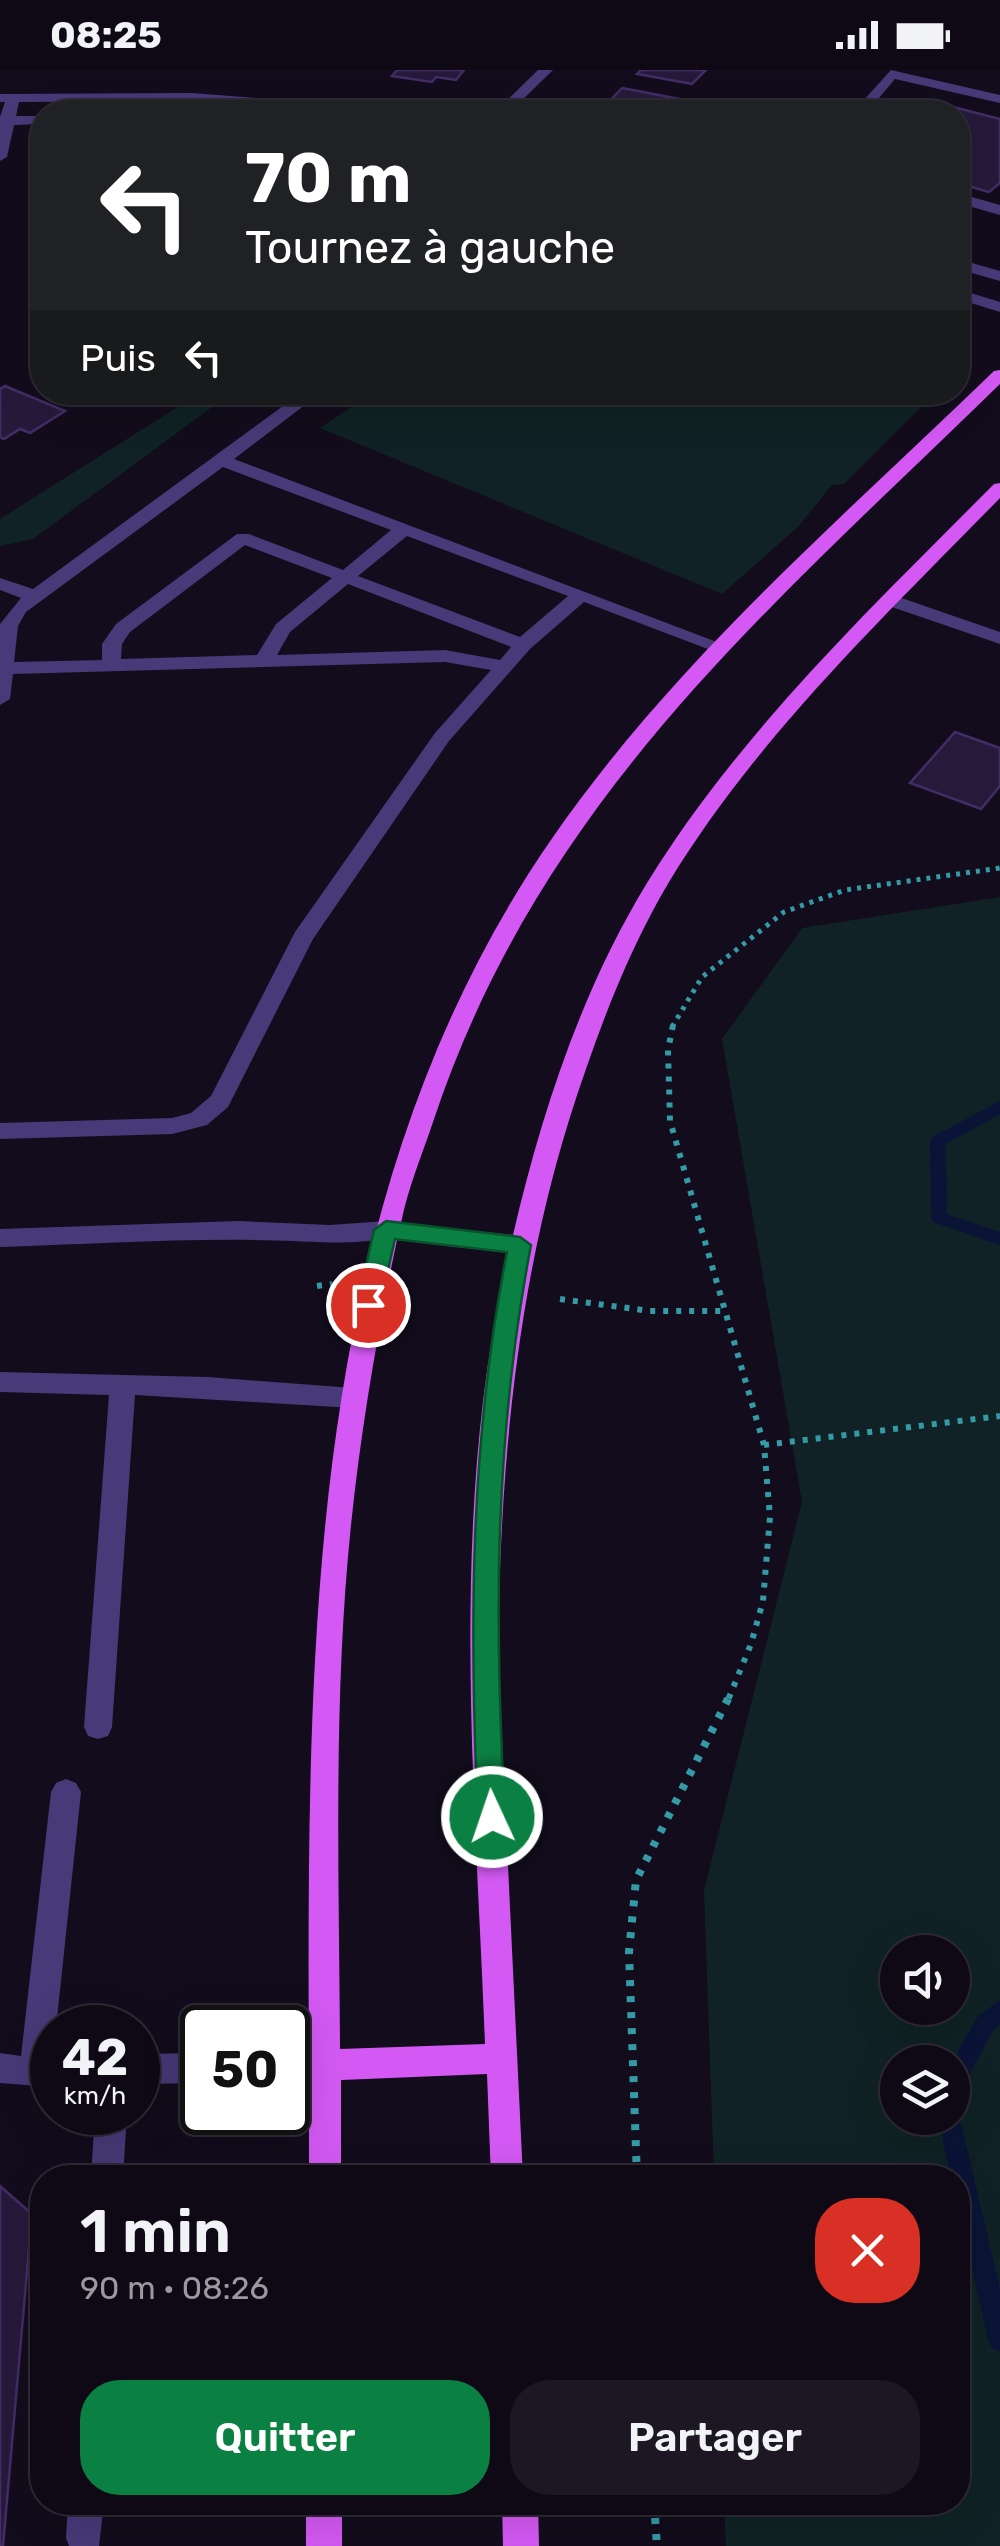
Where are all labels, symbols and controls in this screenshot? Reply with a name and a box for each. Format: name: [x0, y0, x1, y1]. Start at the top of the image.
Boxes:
text: 08:25: [50, 12, 162, 58]
text: 70 m: [245, 137, 412, 220]
icon: left: [80, 140, 210, 270]
text: Tournez à gauche: [245, 221, 615, 274]
icon: left: [176, 330, 231, 385]
text: Puis: [80, 335, 156, 381]
pin: [326, 1263, 411, 1348]
icon: arrive: [341, 1278, 396, 1333]
position arrow: [440, 1765, 544, 1869]
map controls: [880, 1935, 970, 2135]
button: sound: [880, 1935, 970, 2025]
speed limit sign: 50: [180, 2005, 310, 2135]
text: 42: [62, 2028, 128, 2088]
button: layers: [880, 2045, 970, 2135]
text: km/h: [64, 2081, 126, 2110]
text: 1 min: [80, 2196, 231, 2267]
button: close: [815, 2198, 920, 2303]
text: 90 m · 08:26: [80, 2269, 269, 2307]
button: Quitter: [80, 2380, 490, 2495]
button: Partager: [510, 2380, 920, 2495]

